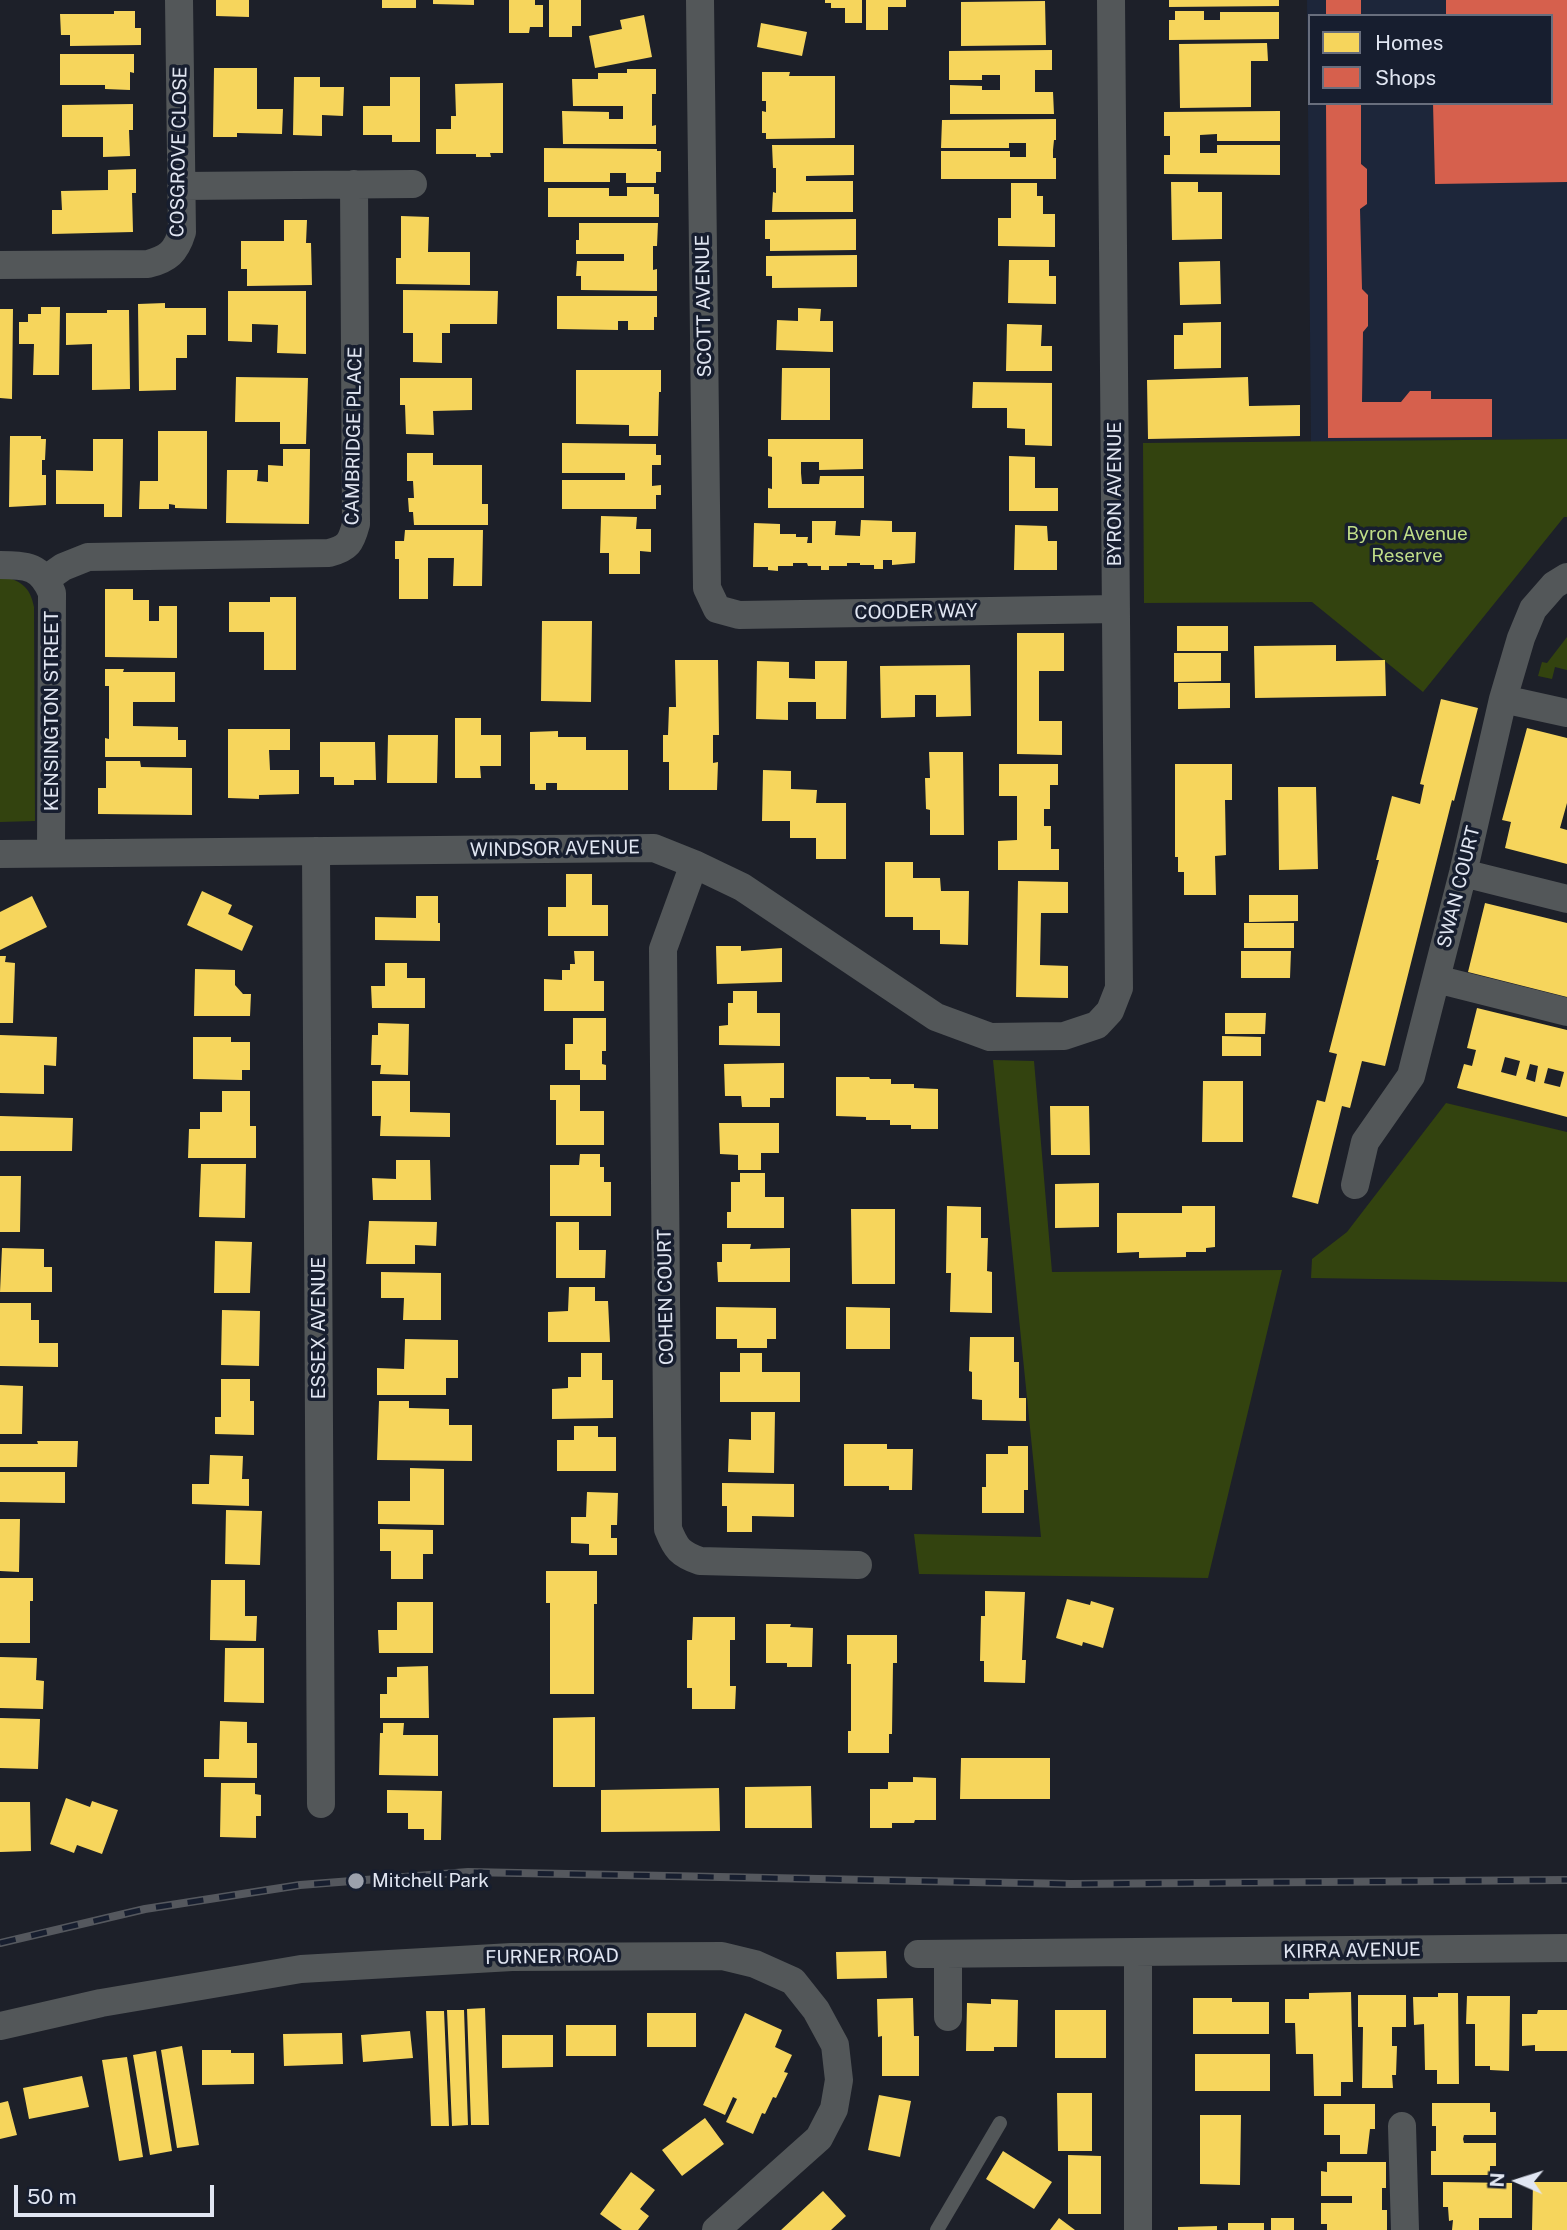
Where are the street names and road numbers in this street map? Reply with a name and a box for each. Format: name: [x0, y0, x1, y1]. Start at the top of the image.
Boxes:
street label: COSGROVE CLOSE: [166, 66, 192, 238]
street label: SCOTT AVENUE: [691, 234, 717, 378]
street label: CAMBRIDGE PLACE: [341, 346, 367, 526]
street label: BYRON AVENUE: [1104, 422, 1126, 566]
street label: COODER WAY: [854, 600, 978, 624]
street label: KENSINGTON STREET: [41, 611, 63, 811]
street label: SWAN COURT: [1433, 824, 1485, 950]
street label: WINDSOR AVENUE: [470, 836, 640, 862]
street label: COHEN COURT: [653, 1229, 679, 1365]
street label: ESSEX AVENUE: [308, 1257, 330, 1399]
street label: KIRRA AVENUE: [1283, 1938, 1421, 1964]
street label: FURNER ROAD: [485, 1944, 619, 1970]

